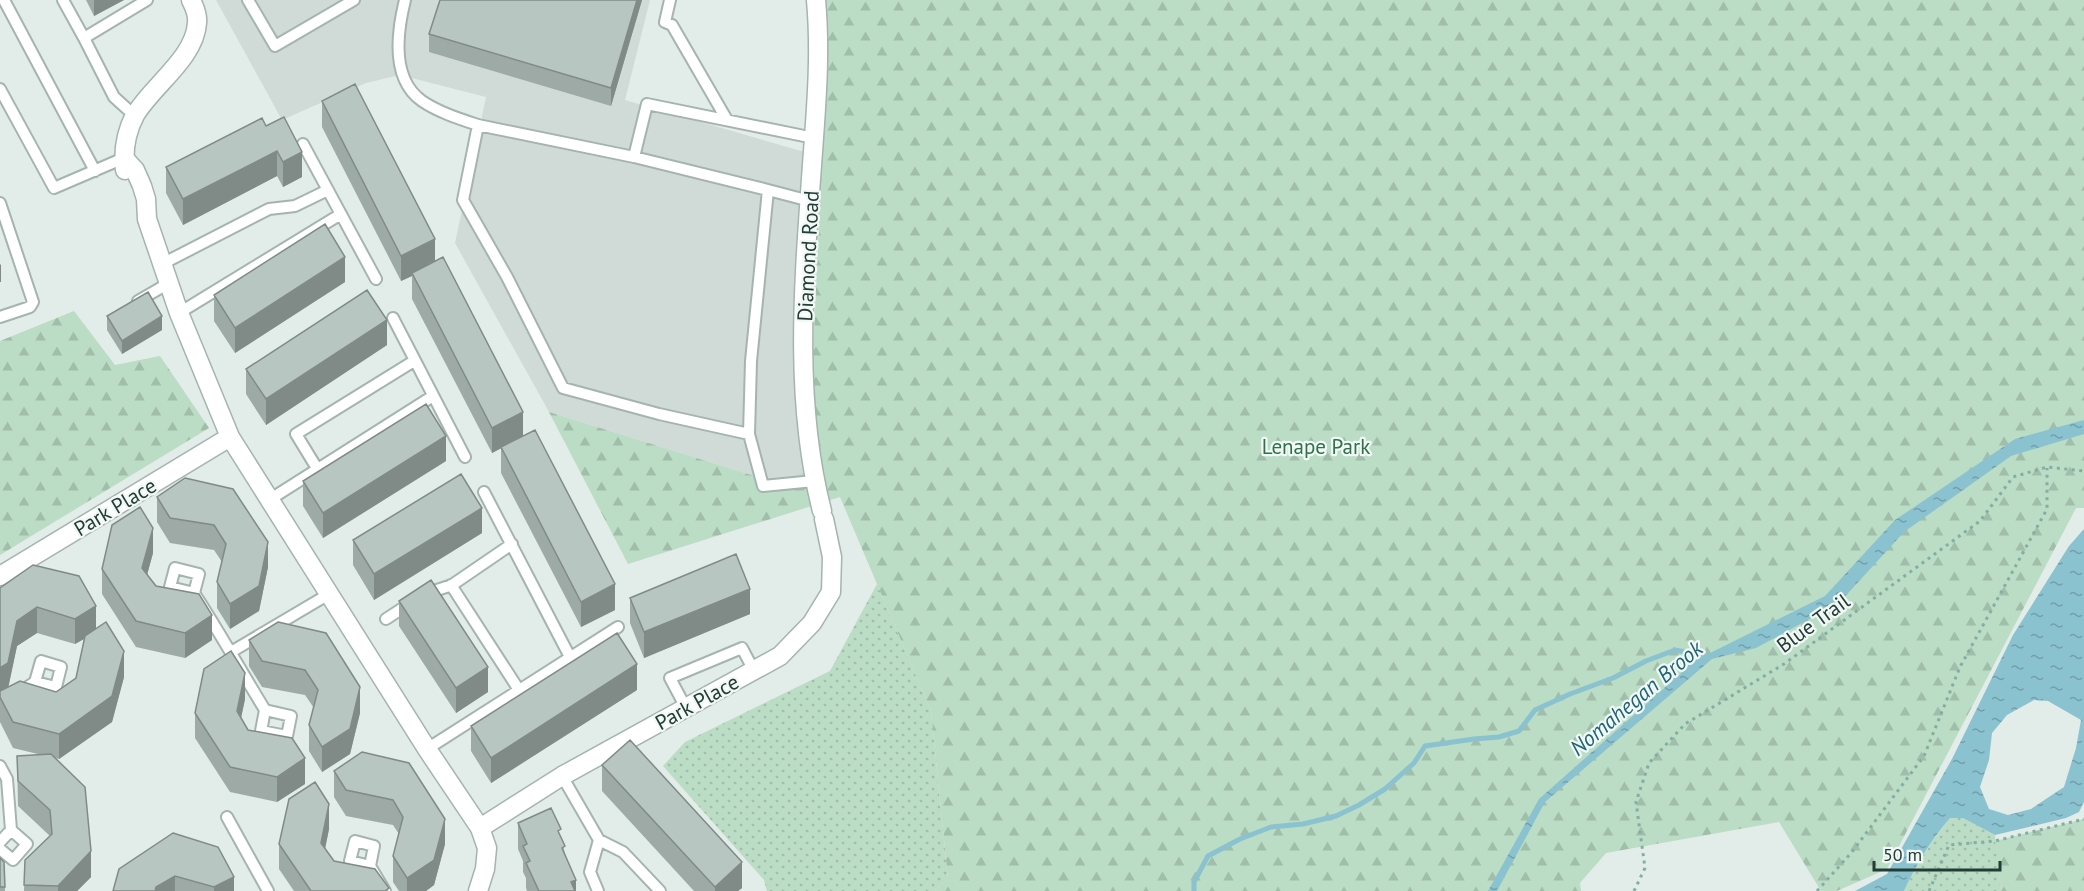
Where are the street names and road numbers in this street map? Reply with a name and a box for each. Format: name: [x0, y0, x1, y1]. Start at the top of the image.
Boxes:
street label: Diamond Road: [791, 190, 825, 322]
street label: Park Place: [69, 472, 161, 542]
street label: Blue Trail: [1771, 587, 1855, 659]
street label: Park Place: [650, 668, 744, 736]

